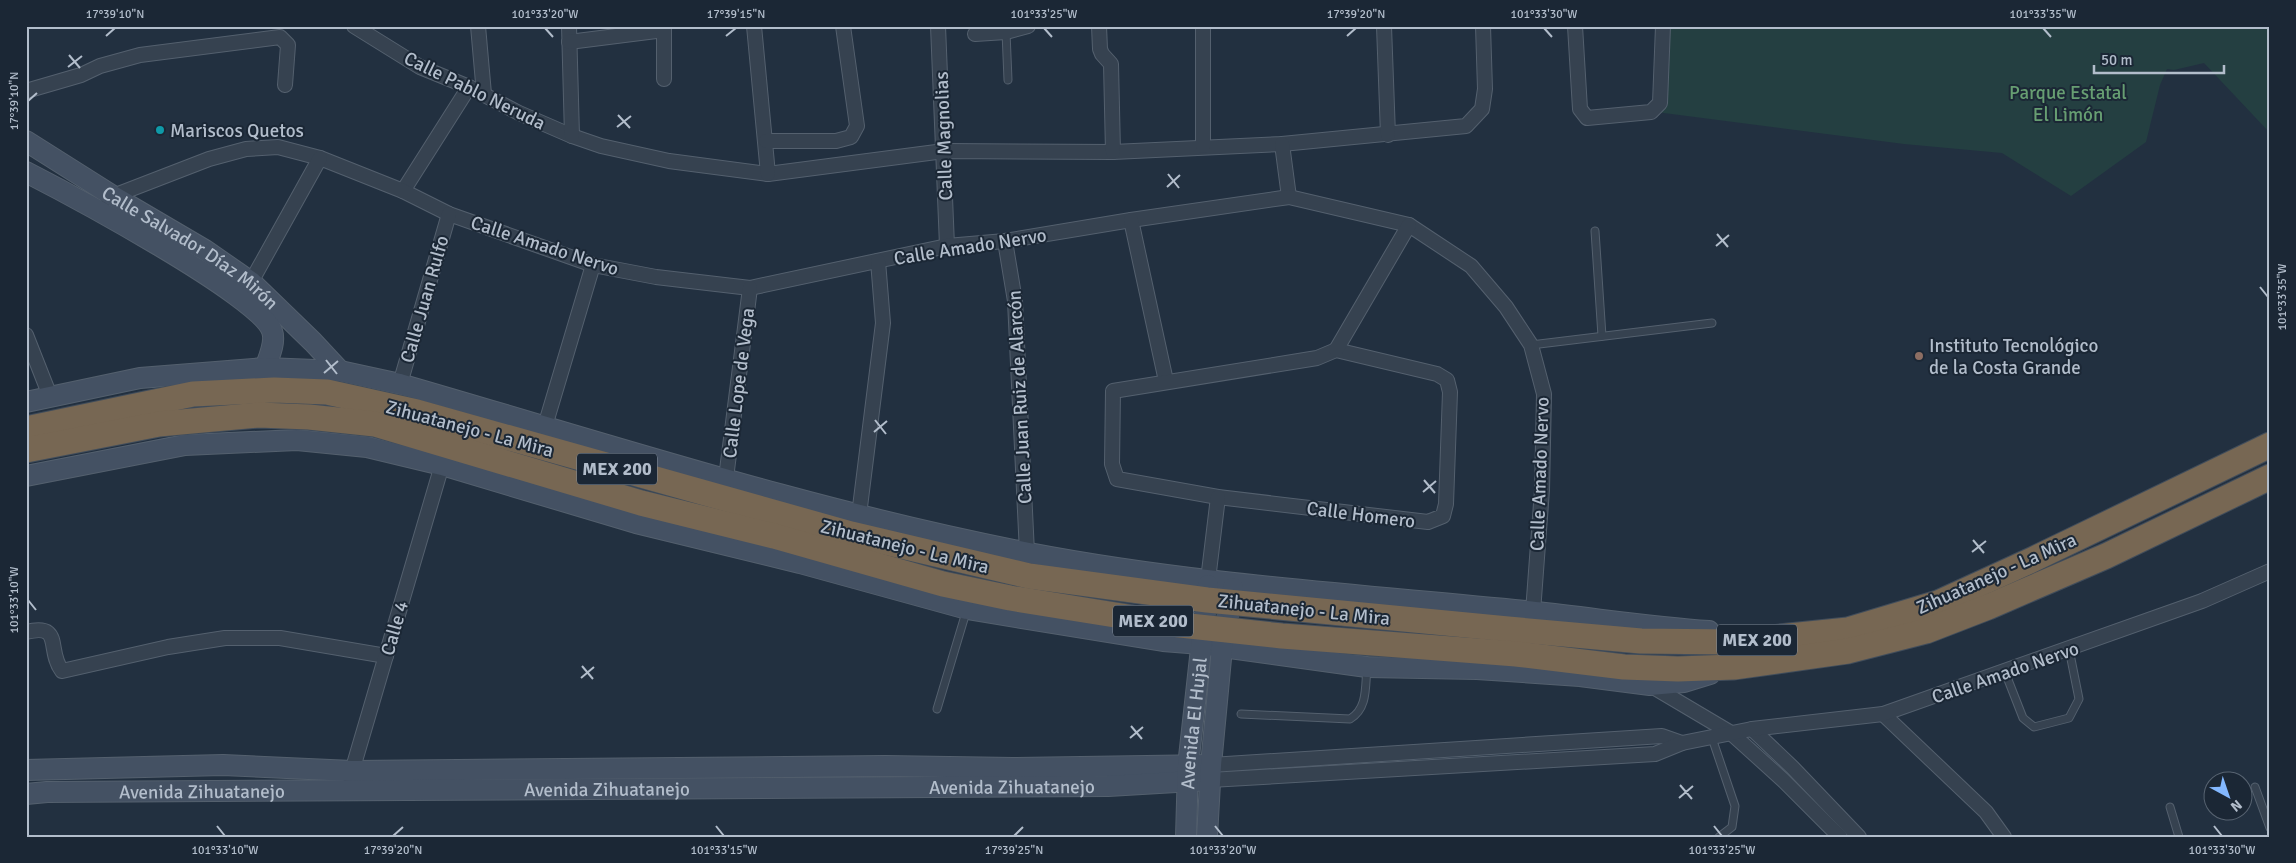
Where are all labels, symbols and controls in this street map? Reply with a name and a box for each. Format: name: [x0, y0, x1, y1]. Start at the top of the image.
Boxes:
text: 17°39'10"N: [86, 7, 144, 22]
text: 101°33'20"W: [511, 7, 579, 22]
text: 17°39'15"N: [707, 7, 765, 22]
text: 101°33'25"W: [1010, 7, 1078, 22]
text: 17°39'20"N: [1327, 7, 1385, 22]
text: 101°33'30"W: [1510, 7, 1578, 22]
text: 101°33'35"W: [2009, 7, 2077, 22]
scale bar: [2094, 42, 2224, 74]
street label: Calle Pablo Neruda: [400, 46, 549, 136]
text: 50 m: [2101, 51, 2132, 69]
street label: Calle Magnolias: [930, 71, 958, 201]
text: 17°39'10"N: [7, 72, 22, 130]
park label: Parque Estatal El Limón: [2009, 81, 2127, 127]
place label: Mariscos Quetos: [170, 119, 304, 143]
marker: Mariscos Quetos: [154, 124, 166, 136]
street label: Calle Salvador Díaz Mirón: [97, 181, 283, 315]
street label: Calle Amado Nervo: [468, 211, 622, 281]
street label: Calle Amado Nervo: [892, 223, 1048, 271]
street label: Calle Juan Rulfo: [395, 233, 455, 366]
text: 101°33'35"W: [2275, 263, 2290, 331]
street label: Calle Juan Ruiz de Alarcón: [1002, 290, 1038, 504]
street label: Calle Lope de Vega: [718, 307, 760, 460]
place label: Instituto Tecnológico de la Costa Grande: [1929, 334, 2098, 380]
marker: Instituto Tecnológico de la Costa Grande: [1913, 350, 1925, 362]
street label: Zihuatanejo - La Mira: [383, 395, 556, 463]
street label: Calle Amado Nervo: [1525, 396, 1555, 551]
road number: MEX 200: [577, 454, 657, 484]
street label: Calle Homero: [1305, 496, 1417, 534]
street label: Zihuatanejo - La Mira: [818, 514, 992, 580]
street label: Zihuatanejo - La Mira: [1913, 528, 2080, 620]
text: 101°33'10"W: [7, 566, 22, 634]
street label: Zihuatanejo - La Mira: [1217, 589, 1391, 631]
street label: Calle 4: [376, 598, 414, 658]
road number: MEX 200: [1113, 606, 1193, 636]
road number: MEX 200: [1717, 624, 1797, 656]
street label: Calle Amado Nervo: [1929, 636, 2082, 709]
street label: Avenida El Hujal: [1176, 656, 1213, 790]
north arrow: [2204, 770, 2254, 820]
street label: Avenida Zihuatanejo: [929, 775, 1095, 800]
street label: Avenida Zihuatanejo: [524, 777, 690, 802]
street label: Avenida Zihuatanejo: [119, 780, 285, 805]
text: N: [2227, 796, 2245, 815]
text: 101°33'10"W: [191, 843, 259, 858]
text: 17°39'20"N: [364, 843, 422, 858]
text: 101°33'15"W: [690, 843, 758, 858]
text: 17°39'25"N: [985, 843, 1043, 858]
text: 101°33'20"W: [1189, 843, 1257, 858]
text: 101°33'25"W: [1688, 843, 1756, 858]
text: 101°33'30"W: [2188, 843, 2256, 858]

